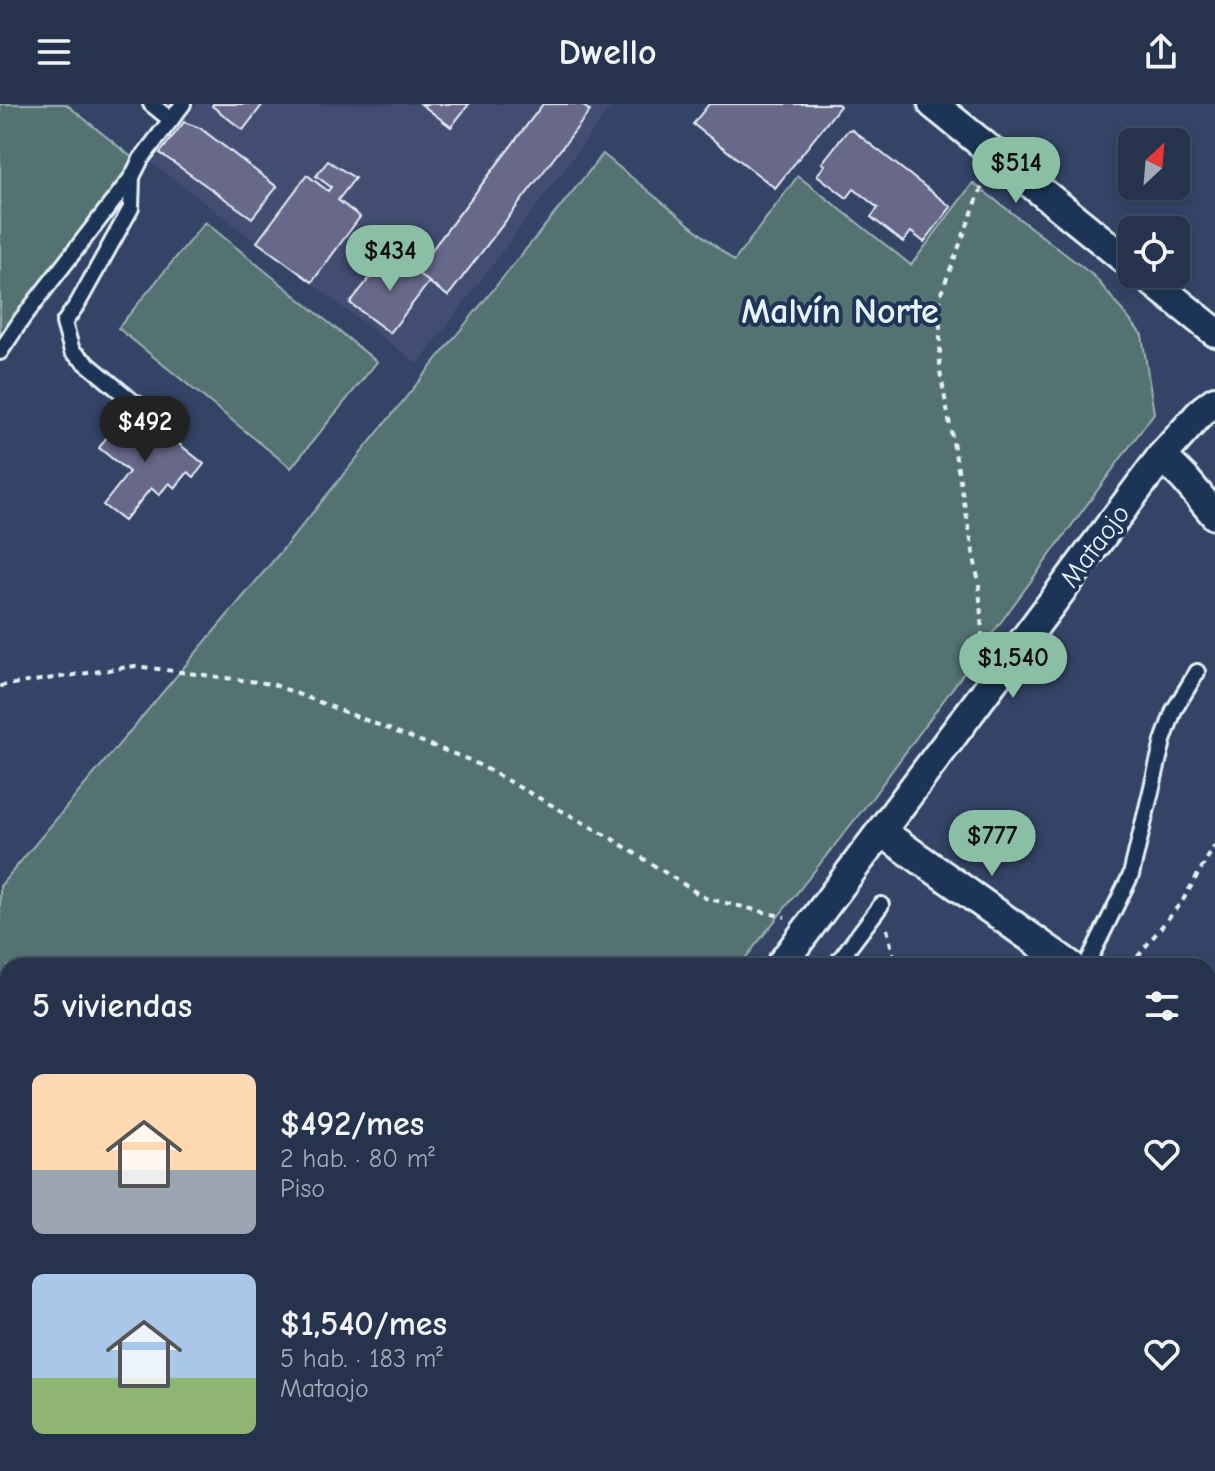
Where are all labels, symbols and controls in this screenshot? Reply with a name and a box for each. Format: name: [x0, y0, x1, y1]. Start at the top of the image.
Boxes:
icon: menu: [32, 30, 76, 74]
icon: share: [1139, 30, 1183, 74]
text: Dwello: [558, 32, 657, 73]
north arrow: [1118, 128, 1190, 200]
map controls: [1118, 128, 1190, 288]
pin: $514: [969, 137, 1063, 205]
text: $514: [990, 148, 1042, 178]
button: locate: [1118, 216, 1190, 288]
pin: $434: [343, 225, 437, 293]
text: $434: [364, 236, 416, 266]
district label: Malvín Norte: [741, 291, 939, 332]
pin: $492: [98, 396, 192, 464]
text: $492: [118, 407, 172, 437]
street label: Mataojo: [1053, 498, 1137, 594]
pin: $1,540: [948, 632, 1078, 700]
text: $1,540: [977, 643, 1049, 673]
pin: $777: [945, 810, 1039, 878]
text: $777: [967, 821, 1017, 851]
icon: filters: [1140, 984, 1184, 1028]
text: 5 viviendas: [32, 986, 192, 1026]
text: $492/mes: [280, 1104, 424, 1144]
icon: home: [96, 1106, 192, 1202]
icon: heart: [1140, 1132, 1184, 1176]
text: 2 hab. · 80 m²: [280, 1144, 435, 1174]
text: Piso: [280, 1174, 325, 1204]
text: $1,540/mes: [280, 1304, 447, 1344]
icon: home: [96, 1306, 192, 1402]
icon: heart: [1140, 1332, 1184, 1376]
text: 5 hab. · 183 m²: [280, 1344, 443, 1374]
text: Mataojo: [280, 1374, 369, 1404]

